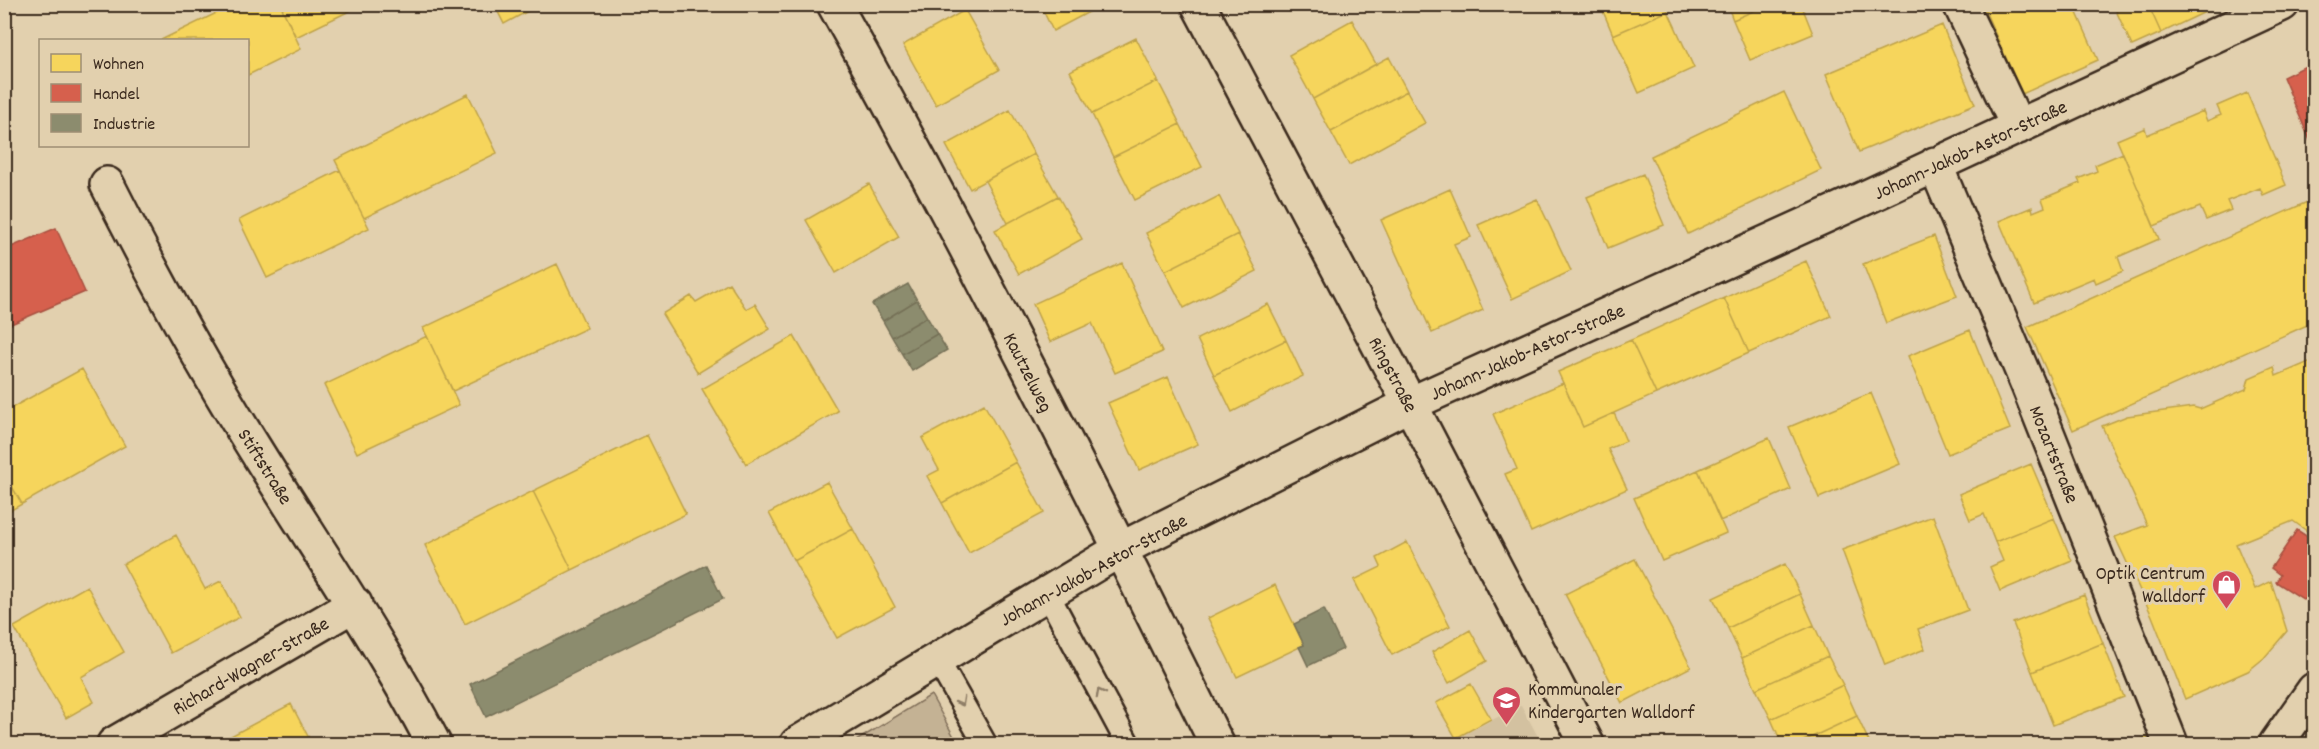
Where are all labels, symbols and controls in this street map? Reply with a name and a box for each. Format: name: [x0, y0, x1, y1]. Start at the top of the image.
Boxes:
legend: [39, 39, 249, 147]
text: Wohnen: [93, 53, 144, 78]
text: Handel: [93, 83, 140, 108]
street label: Johann-Jakob-Astor-Straße: [1870, 94, 2073, 209]
text: Industrie: [93, 113, 155, 138]
street label: Johann-Jakob-Astor-Straße: [1426, 298, 1630, 409]
street label: Kautzelweg: [994, 329, 1058, 418]
street label: Ringstraße: [1360, 332, 1423, 418]
street label: Mozartstraße: [2020, 402, 2085, 508]
street label: Stiftstraße: [229, 424, 298, 511]
street label: Johann-Jakob-Astor-Straße: [996, 508, 1193, 635]
place label: Optik Centrum Walldorf: [2095, 561, 2206, 612]
shop icon: Optik Centrum Walldorf: [2210, 568, 2242, 610]
street label: Richard-Wagner-Straße: [168, 611, 335, 724]
place label: Kommunaler Kindergarten Walldorf: [1528, 677, 1695, 728]
school or university icon: Kommunaler Kindergarten Walldorf: [1491, 684, 1523, 726]
one-way arrow: [1096, 689, 1107, 699]
one-way arrow: [954, 696, 965, 706]

